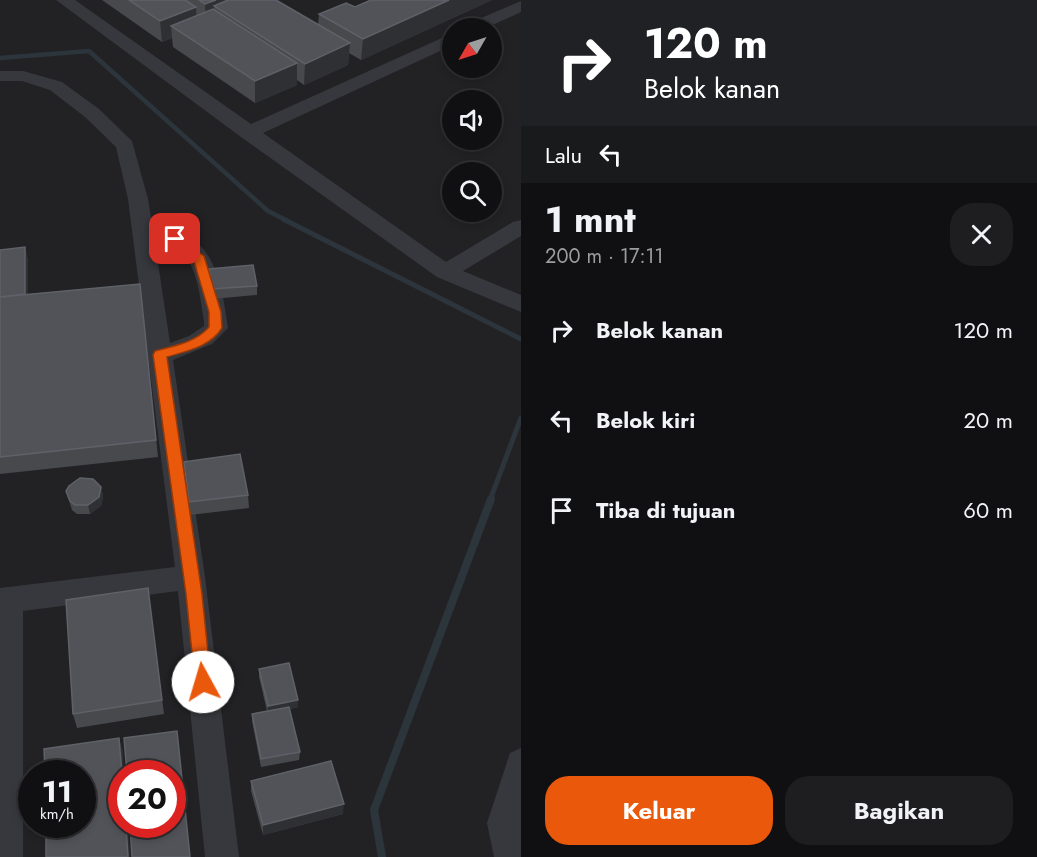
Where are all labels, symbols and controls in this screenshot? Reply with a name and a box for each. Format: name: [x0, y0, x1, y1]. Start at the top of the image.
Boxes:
text: 120 m: [644, 13, 768, 74]
north arrow: [442, 18, 502, 78]
map controls: [442, 18, 502, 222]
icon: right: [545, 24, 623, 102]
text: Belok kanan: [644, 69, 780, 108]
button: sound: [442, 90, 502, 150]
icon: left: [594, 138, 627, 171]
text: Lalu: [545, 139, 582, 171]
button: search: [442, 162, 502, 222]
text: 1 mnt: [545, 193, 636, 245]
button: close: [950, 203, 1013, 266]
pin: [149, 213, 200, 264]
icon: arrive: [158, 222, 191, 255]
text: 200 m · 17:11: [545, 242, 663, 271]
icon: right: [545, 314, 578, 347]
text: Belok kanan: [596, 314, 723, 346]
text: 120 m: [954, 314, 1013, 346]
icon: left: [545, 404, 578, 437]
text: Belok kiri: [596, 404, 695, 436]
text: 20 m: [964, 404, 1013, 436]
icon: arrive: [545, 494, 578, 527]
text: Tiba di tujuan: [596, 494, 735, 526]
text: 60 m: [963, 494, 1013, 526]
position arrow: [171, 650, 235, 714]
speed limit sign: 20: [108, 760, 186, 838]
text: 11: [42, 770, 72, 813]
button: Keluar: [545, 776, 773, 845]
button: Bagikan: [785, 776, 1013, 845]
text: km/h: [40, 803, 74, 825]

